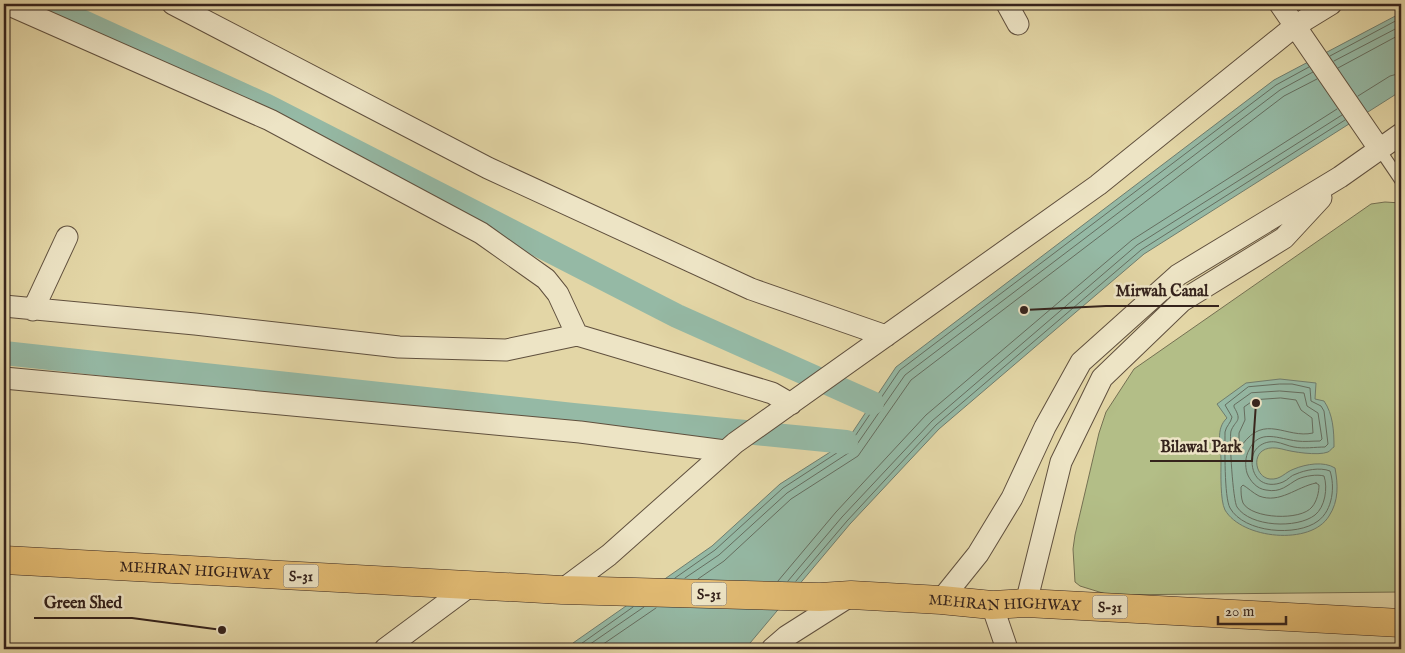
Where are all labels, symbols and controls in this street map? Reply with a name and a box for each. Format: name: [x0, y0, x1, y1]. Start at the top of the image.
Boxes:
callout: Mirwah Canal: [1106, 275, 1219, 306]
text: Mirwah Canal: [1116, 282, 1209, 302]
callout: Bilawal Park: [1150, 430, 1252, 461]
text: Bilawal Park: [1160, 438, 1242, 458]
street label: MEHRAN HIGHWAY: [119, 557, 273, 584]
road number: S-31: [284, 564, 318, 588]
road number: S-31: [692, 582, 726, 606]
callout: Green Shed: [34, 587, 132, 618]
street label: MEHRAN HIGHWAY: [928, 590, 1082, 616]
scale bar: [1218, 593, 1285, 625]
text: Green Shed: [44, 594, 122, 614]
road number: S-31: [1092, 596, 1128, 618]
text: 20 m: [1225, 602, 1255, 621]

